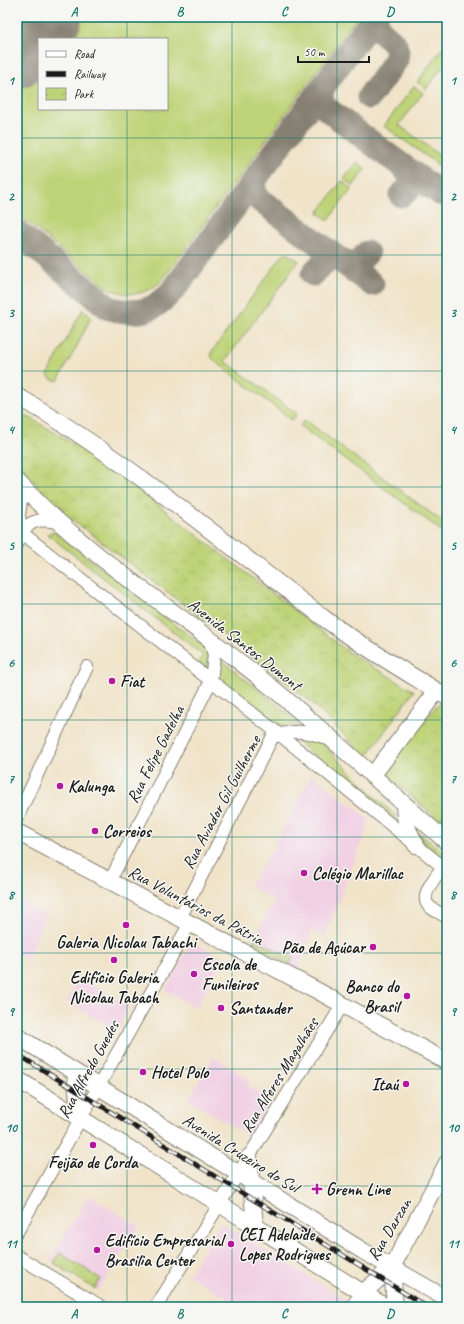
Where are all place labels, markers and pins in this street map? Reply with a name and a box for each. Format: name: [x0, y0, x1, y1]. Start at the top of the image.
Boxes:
place label: Fiat: [120, 671, 146, 692]
marker: Fiat: [107, 676, 117, 686]
place label: Kalunga: [68, 776, 116, 797]
marker: Kalunga: [55, 781, 65, 791]
place label: Correios: [103, 821, 153, 842]
marker: Correios: [90, 826, 100, 836]
place label: Colégio Marillac: [312, 863, 404, 884]
marker: Colégio Marillac: [299, 868, 309, 878]
marker: Galeria Nicolau Tabachi: [121, 920, 131, 930]
place label: Galeria Nicolau Tabachi: [56, 932, 198, 953]
place label: Pão de Açúcar: [282, 937, 367, 958]
marker: Pão de Açúcar: [368, 942, 378, 952]
place label: Escola de Funileiros: [202, 954, 259, 995]
marker: Edifício Galeria Nicolau Tabach: [109, 955, 119, 965]
place label: Edifício Galeria Nicolau Tabach: [69, 967, 160, 1008]
marker: Escola de Funileiros: [189, 969, 199, 979]
place label: Banco do Brasil: [345, 976, 402, 1017]
marker: Banco do Brasil: [402, 991, 412, 1001]
place label: Santander: [229, 998, 294, 1019]
marker: Santander: [216, 1003, 226, 1013]
place label: Hotel Polo: [151, 1062, 210, 1083]
marker: Hotel Polo: [138, 1067, 148, 1077]
place label: Itaú: [371, 1074, 400, 1095]
marker: Itaú: [401, 1079, 411, 1089]
marker: Feijão de Corda: [88, 1140, 98, 1150]
place label: Feijão de Corda: [48, 1152, 139, 1173]
place label: Grenn Line: [326, 1179, 391, 1200]
marker: Grenn Line: [311, 1183, 323, 1195]
place label: CEI Adelaide Lopes Rodrigues: [239, 1224, 332, 1265]
place label: Edifício Empresarial Brasilia Center: [105, 1230, 227, 1271]
marker: CEI Adelaide Lopes Rodrigues: [226, 1239, 236, 1249]
marker: Edifício Empresarial Brasilia Center: [92, 1245, 102, 1255]

